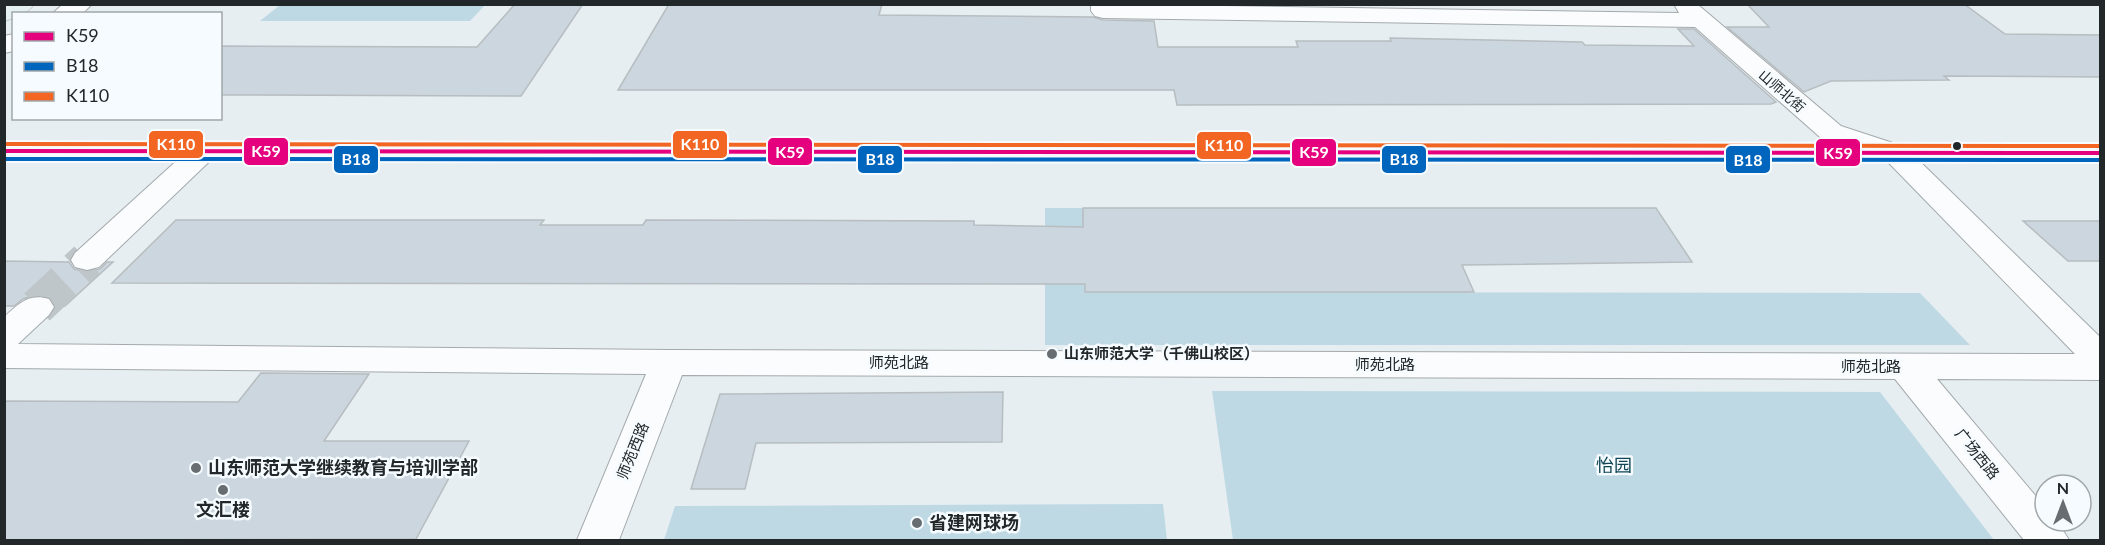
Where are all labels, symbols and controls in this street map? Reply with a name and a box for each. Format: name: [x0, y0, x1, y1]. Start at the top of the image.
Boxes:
legend: [12, 12, 222, 120]
text: K59: [66, 24, 99, 46]
text: B18: [66, 54, 99, 76]
street label: 山师北街: [1756, 66, 1809, 115]
text: K110: [66, 84, 109, 106]
line badge: K110: [148, 130, 204, 159]
line badge: K110: [672, 130, 728, 159]
line badge: K110: [1196, 131, 1252, 160]
text: K110: [157, 134, 195, 153]
text: K110: [681, 134, 719, 153]
text: K110: [1205, 135, 1243, 154]
line badge: K59: [243, 137, 289, 166]
line badge: K59: [767, 137, 813, 166]
line badge: K59: [1291, 138, 1337, 167]
line badge: K59: [1815, 138, 1861, 167]
unlabelled marker: [1951, 140, 1963, 152]
text: K59: [251, 141, 281, 160]
text: K59: [775, 142, 805, 161]
text: K59: [1299, 142, 1329, 161]
text: K59: [1823, 143, 1853, 162]
line badge: B18: [333, 145, 379, 174]
line badge: B18: [857, 145, 903, 174]
line badge: B18: [1381, 145, 1427, 174]
line badge: B18: [1725, 145, 1771, 174]
text: B18: [341, 149, 371, 168]
text: B18: [865, 149, 895, 168]
text: B18: [1389, 149, 1419, 168]
text: B18: [1733, 150, 1763, 169]
place label: 山东师范大学（千佛山校区）: [1064, 344, 1259, 362]
marker: 山东师范大学（千佛山校区）: [1045, 347, 1059, 361]
street label: 师苑北路: [869, 353, 929, 371]
street label: 师苑北路: [1355, 355, 1415, 373]
street label: 师苑北路: [1841, 357, 1901, 375]
street label: 师苑西路: [612, 419, 652, 482]
street label: 广场西路: [1952, 424, 2004, 482]
park label: 怡园: [1596, 454, 1632, 476]
place label: 山东师范大学继续教育与培训学部: [208, 456, 478, 478]
marker: 山东师范大学继续教育与培训学部: [189, 461, 203, 475]
north arrow: [2033, 473, 2093, 533]
text: N: [2057, 478, 2069, 497]
marker: 文汇楼: [216, 483, 230, 497]
place label: 文汇楼: [196, 498, 250, 520]
place label: 省建网球场: [929, 511, 1019, 533]
marker: 省建网球场: [910, 516, 924, 530]

